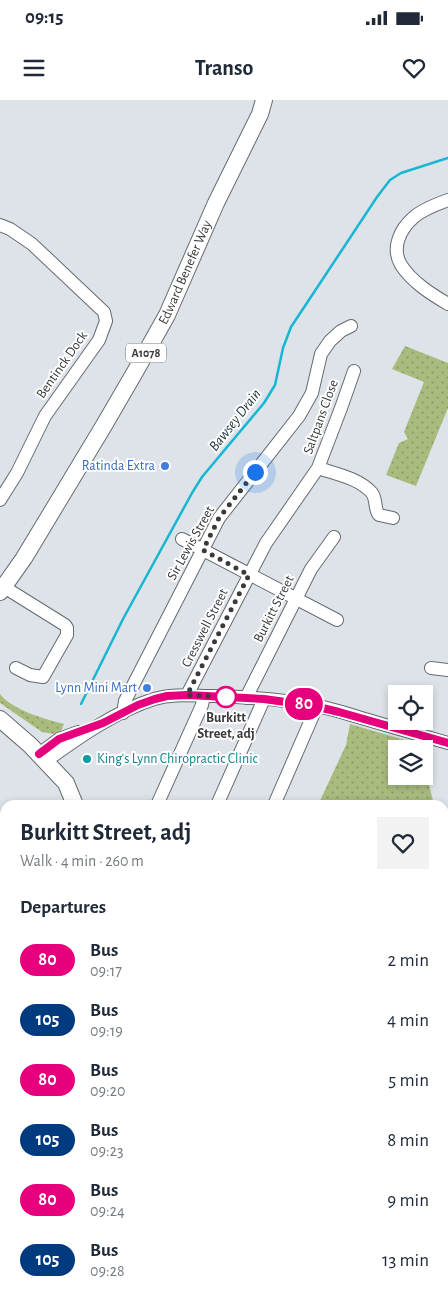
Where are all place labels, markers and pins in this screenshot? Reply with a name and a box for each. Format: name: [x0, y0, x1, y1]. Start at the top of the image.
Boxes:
place label: Ratinda Extra: [82, 459, 156, 473]
marker: Ratinda Extra: [159, 460, 171, 472]
place label: Lynn Mini Mart: [55, 681, 138, 695]
marker: Lynn Mini Mart: [141, 682, 153, 694]
marker: Burkitt Street, adj: [215, 686, 237, 708]
place label: Burkitt Street, adj: [197, 711, 255, 741]
place label: King's Lynn Chiropractic Clinic: [97, 752, 259, 766]
marker: King's Lynn Chiropractic Clinic: [81, 753, 93, 765]

